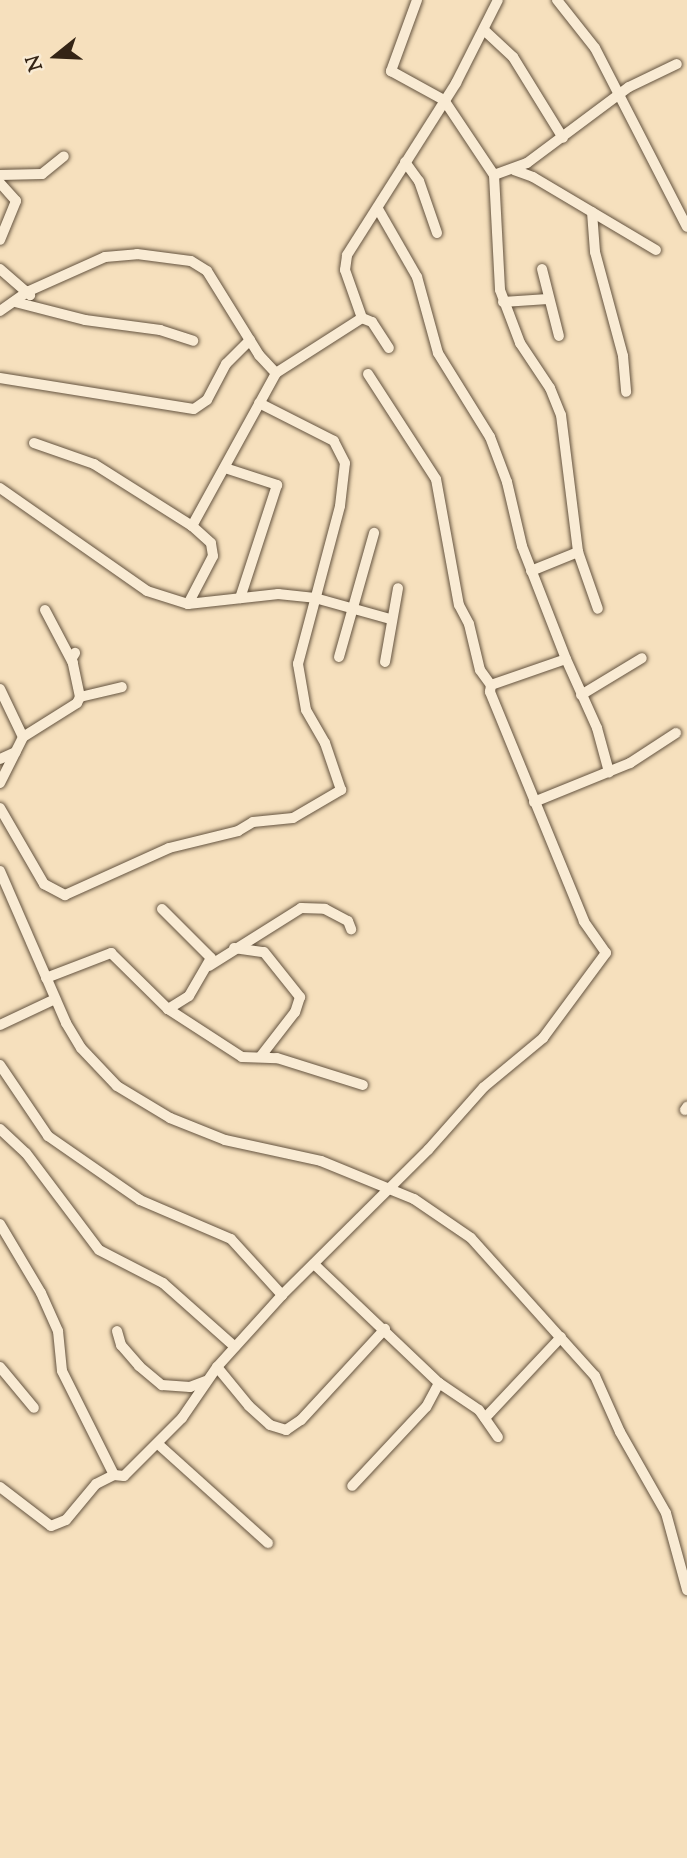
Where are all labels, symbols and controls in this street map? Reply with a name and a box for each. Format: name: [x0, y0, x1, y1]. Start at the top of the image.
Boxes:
north arrow: [21, 21, 91, 91]
text: N: [20, 51, 51, 74]

